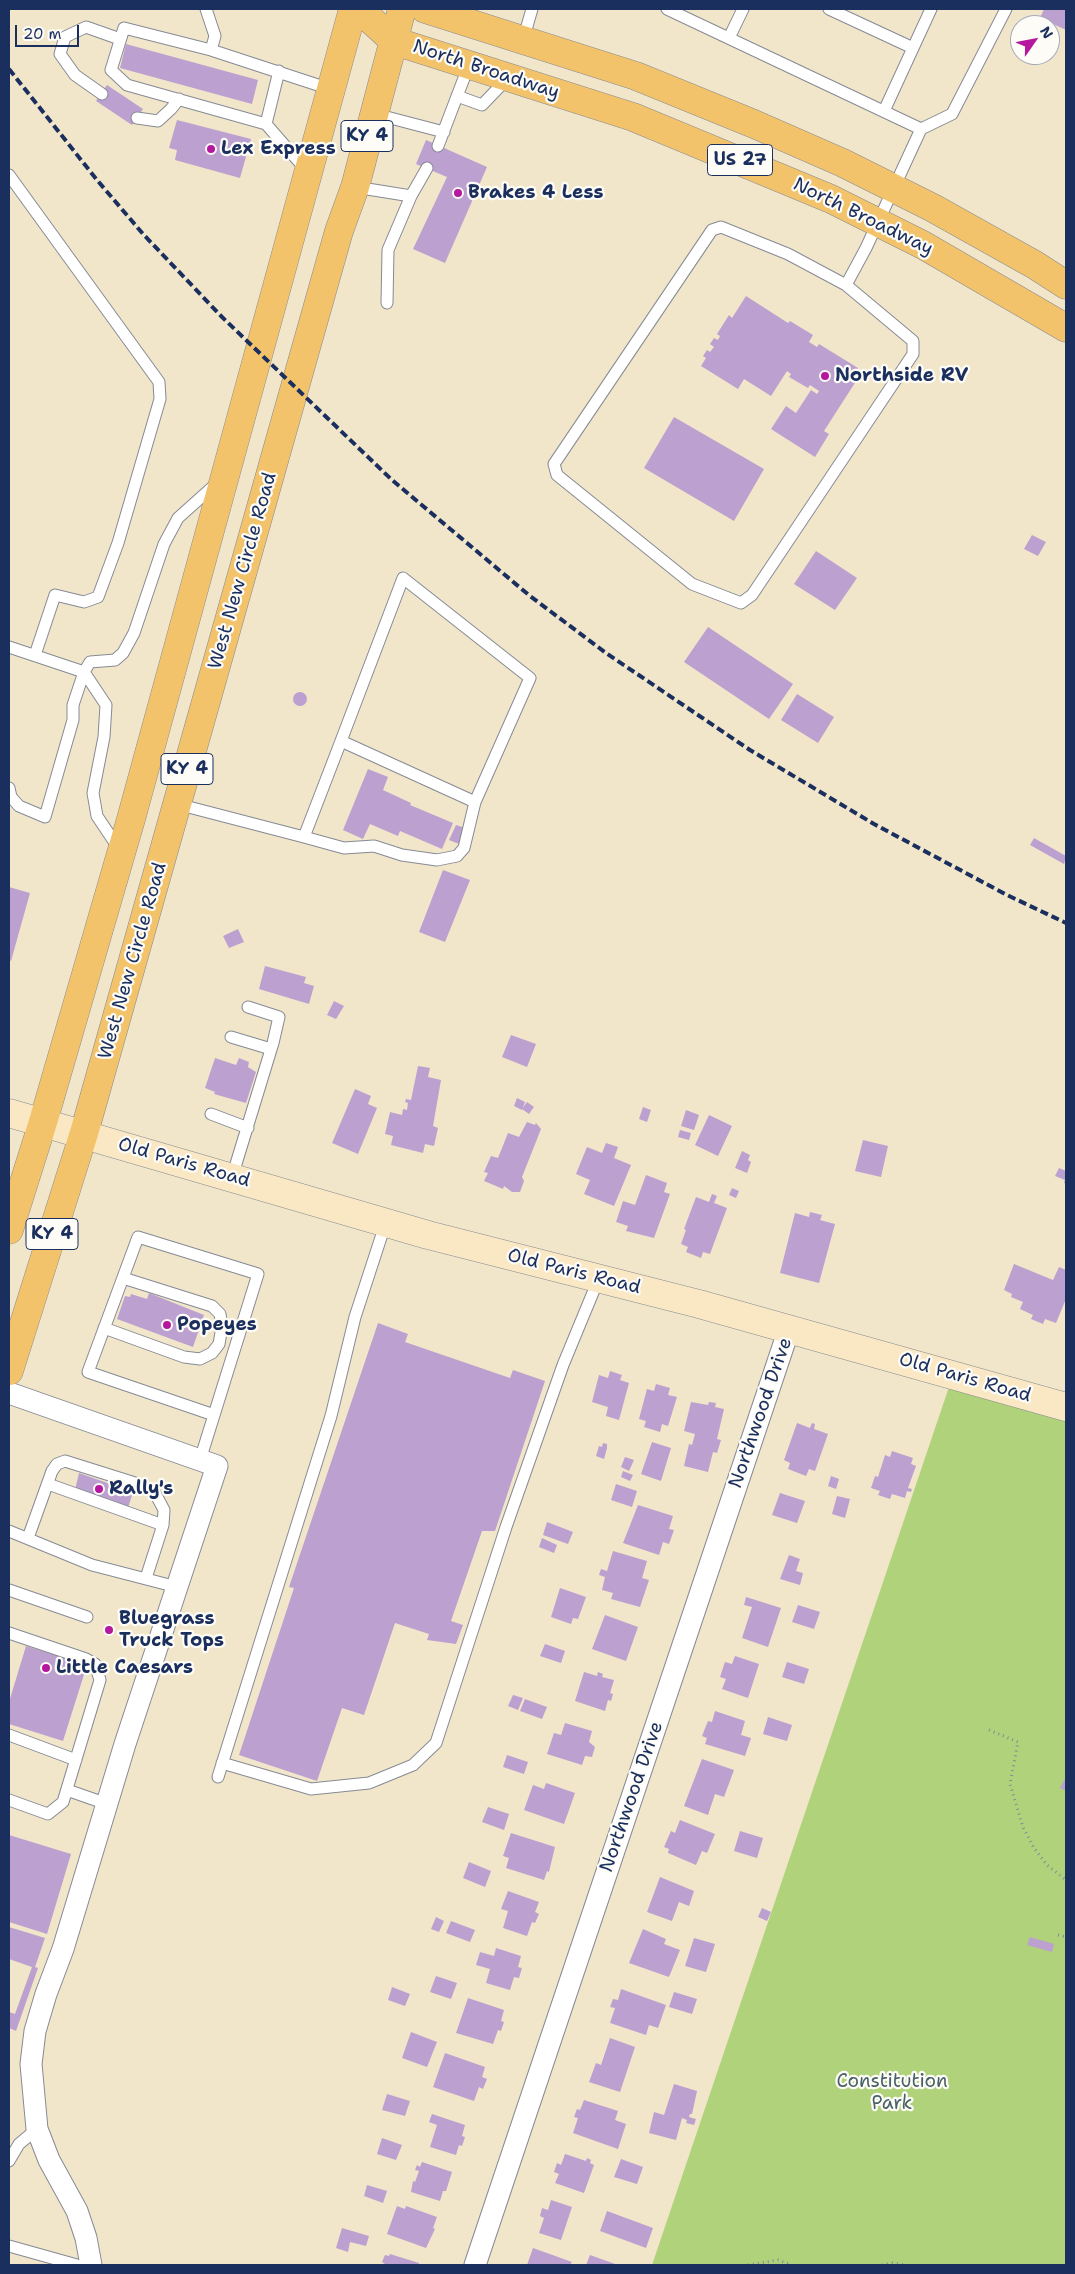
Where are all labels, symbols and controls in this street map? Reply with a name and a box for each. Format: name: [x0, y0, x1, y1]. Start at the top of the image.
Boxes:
scale bar: [18, 15, 81, 47]
north arrow: [1010, 15, 1060, 65]
text: N: [1036, 23, 1057, 42]
text: 20 m: [23, 24, 62, 44]
street label: North Broadway: [410, 36, 562, 104]
road number: KY 4: [341, 120, 393, 152]
place label: Lex Express: [221, 138, 336, 160]
marker: Lex Express: [205, 143, 217, 155]
road number: US 27: [708, 144, 772, 176]
street label: North Broadway: [789, 173, 937, 261]
place label: Brakes 4 Less: [468, 182, 604, 204]
marker: Brakes 4 Less: [452, 187, 464, 199]
place label: Northside RV: [835, 365, 968, 387]
marker: Northside RV: [819, 370, 831, 382]
street label: West New Circle Road: [204, 470, 282, 672]
road number: KY 4: [161, 754, 213, 784]
street label: West New Circle Road: [94, 860, 172, 1062]
street label: Old Paris Road: [115, 1133, 253, 1193]
road number: KY 4: [26, 1218, 78, 1250]
street label: Old Paris Road: [505, 1244, 643, 1300]
place label: Popeyes: [177, 1314, 257, 1336]
marker: Popeyes: [161, 1319, 173, 1331]
street label: Northwood Drive: [725, 1335, 797, 1491]
street label: Old Paris Road: [896, 1348, 1034, 1408]
place label: Rally's: [109, 1478, 173, 1500]
marker: Rally's: [93, 1483, 105, 1495]
place label: Bluegrass Truck Tops: [119, 1608, 224, 1652]
marker: Bluegrass Truck Tops: [103, 1624, 115, 1636]
place label: Little Caesars: [56, 1657, 193, 1679]
marker: Little Caesars: [40, 1662, 52, 1674]
street label: Northwood Drive: [596, 1719, 668, 1875]
park label: Constitution Park: [836, 2071, 948, 2115]

